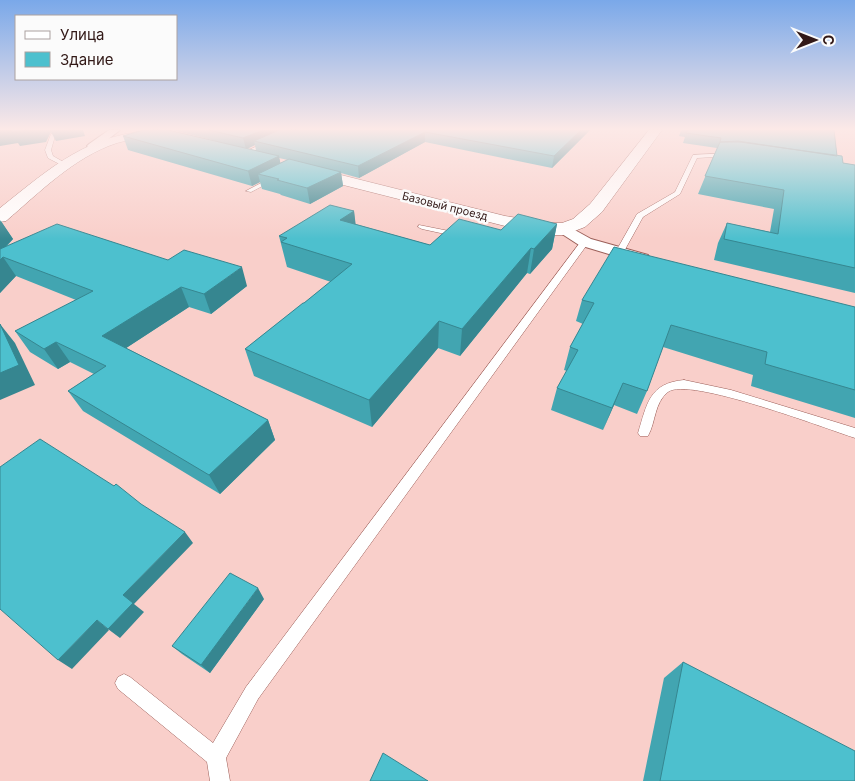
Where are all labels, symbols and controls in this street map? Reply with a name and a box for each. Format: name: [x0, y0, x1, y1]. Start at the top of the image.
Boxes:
legend: [15, 15, 178, 80]
north arrow: [790, 15, 840, 65]
text: Улица: [60, 25, 104, 44]
text: С: [820, 35, 837, 45]
text: Здание: [60, 50, 114, 69]
street label: Базовый проезд: [401, 189, 489, 223]

